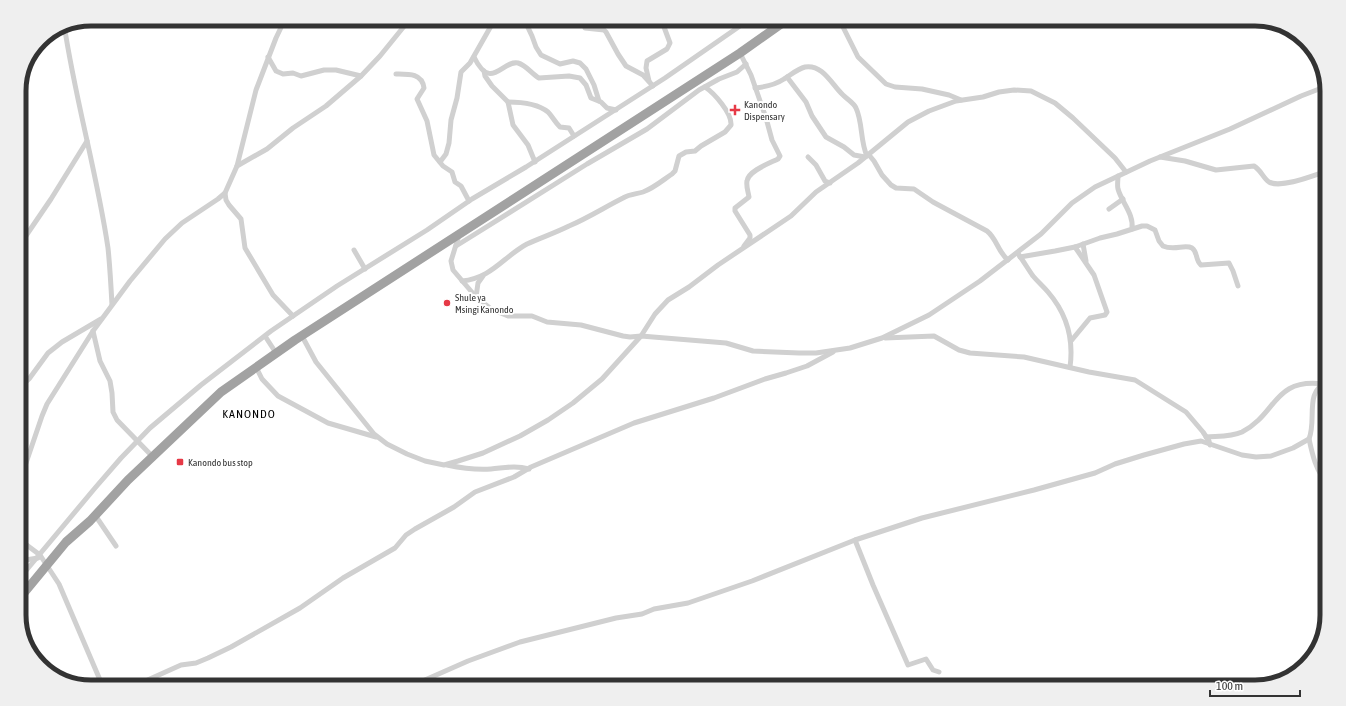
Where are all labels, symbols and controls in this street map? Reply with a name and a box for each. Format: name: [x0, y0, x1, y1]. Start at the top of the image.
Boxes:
place label: Kanondo Dispensary: [744, 99, 785, 122]
marker: Kanondo Dispensary: [729, 104, 741, 116]
place label: Shule ya Msingi Kanondo: [455, 292, 514, 315]
marker: Shule ya Msingi Kanondo: [442, 298, 452, 308]
district label: KANONDO: [222, 407, 276, 421]
marker: Kanondo bus stop: [175, 457, 185, 467]
place label: Kanondo bus stop: [188, 457, 253, 468]
scale bar: [1210, 672, 1300, 698]
text: 100 m: [1216, 679, 1243, 693]

